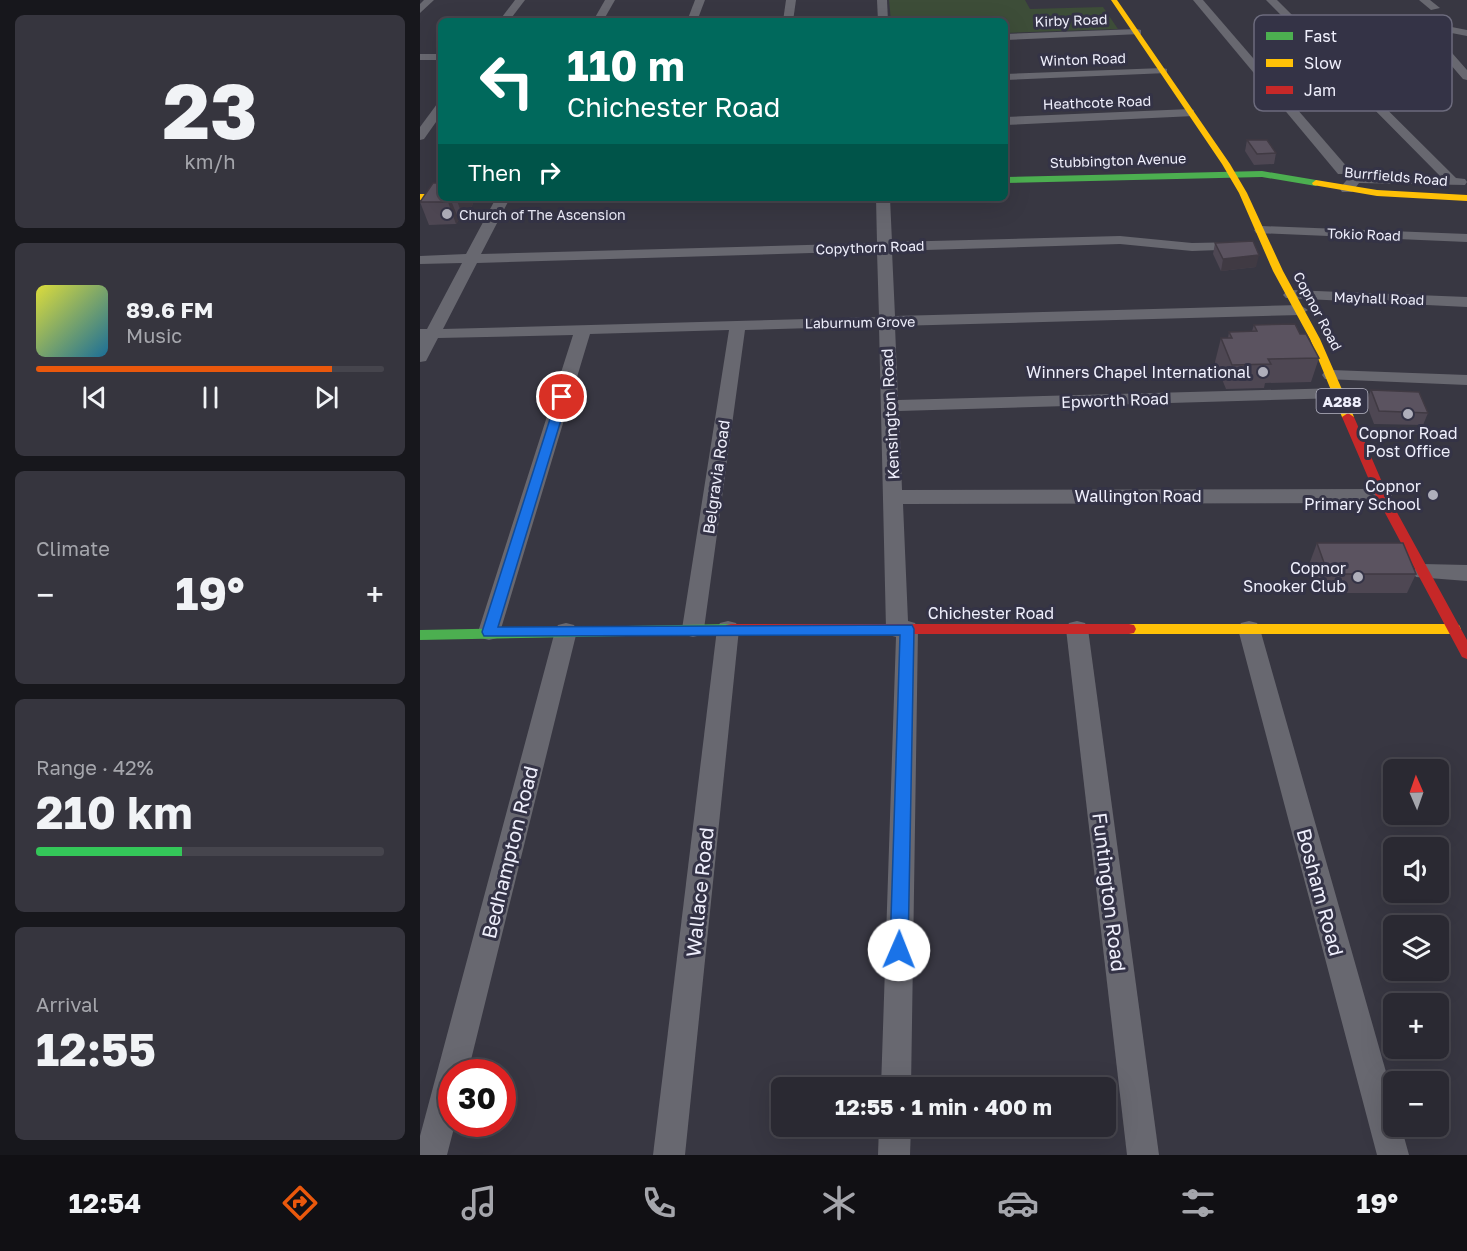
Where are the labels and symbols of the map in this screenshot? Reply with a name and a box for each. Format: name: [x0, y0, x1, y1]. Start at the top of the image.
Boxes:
street label: Kirby Road: [1034, 10, 1108, 30]
legend: [1254, 15, 1452, 111]
text: Fast: [1304, 26, 1337, 46]
street label: Winton Road: [1040, 49, 1126, 69]
text: Slow: [1304, 53, 1342, 73]
text: Jam: [1304, 80, 1336, 100]
street label: Heathcote Road: [1043, 92, 1151, 112]
street label: Stubbington Avenue: [1050, 149, 1186, 171]
street label: Burrfields Road: [1343, 163, 1449, 189]
place label: Church of The Ascension: [459, 206, 626, 223]
marker: Church of The Ascension: [440, 207, 454, 221]
street label: Tokio Road: [1327, 224, 1401, 244]
street label: Copythorn Road: [815, 237, 925, 257]
street label: Copnor Road: [1290, 269, 1346, 353]
street label: Mayhall Road: [1333, 288, 1425, 308]
street label: Laburnum Grove: [805, 313, 915, 331]
street label: Kensington Road: [877, 348, 903, 480]
place label: Winners Chapel International: [1026, 362, 1251, 382]
marker: Winners Chapel International: [1256, 365, 1270, 379]
pin: [536, 371, 587, 422]
street label: Epworth Road: [1061, 388, 1169, 412]
road number: A288: [1316, 389, 1368, 413]
marker: Copnor Road Post Office: [1401, 407, 1415, 421]
street label: Belgravia Road: [698, 419, 734, 535]
place label: Copnor Road Post Office: [1358, 423, 1458, 461]
place label: Copnor Primary School: [1304, 476, 1421, 514]
street label: Wallington Road: [1074, 486, 1202, 506]
marker: Copnor Primary School: [1426, 488, 1440, 502]
place label: Copnor Snooker Club: [1243, 558, 1346, 596]
marker: Copnor Snooker Club: [1351, 570, 1365, 584]
street label: Chichester Road: [928, 603, 1054, 623]
north arrow: [1383, 759, 1449, 825]
street label: Bedhampton Road: [476, 763, 542, 941]
street label: Funtington Road: [1088, 811, 1132, 973]
street label: Bosham Road: [1292, 825, 1350, 959]
street label: Wallace Road: [680, 826, 718, 958]
position arrow: [867, 918, 931, 982]
speed limit sign: 30: [438, 1059, 516, 1137]

